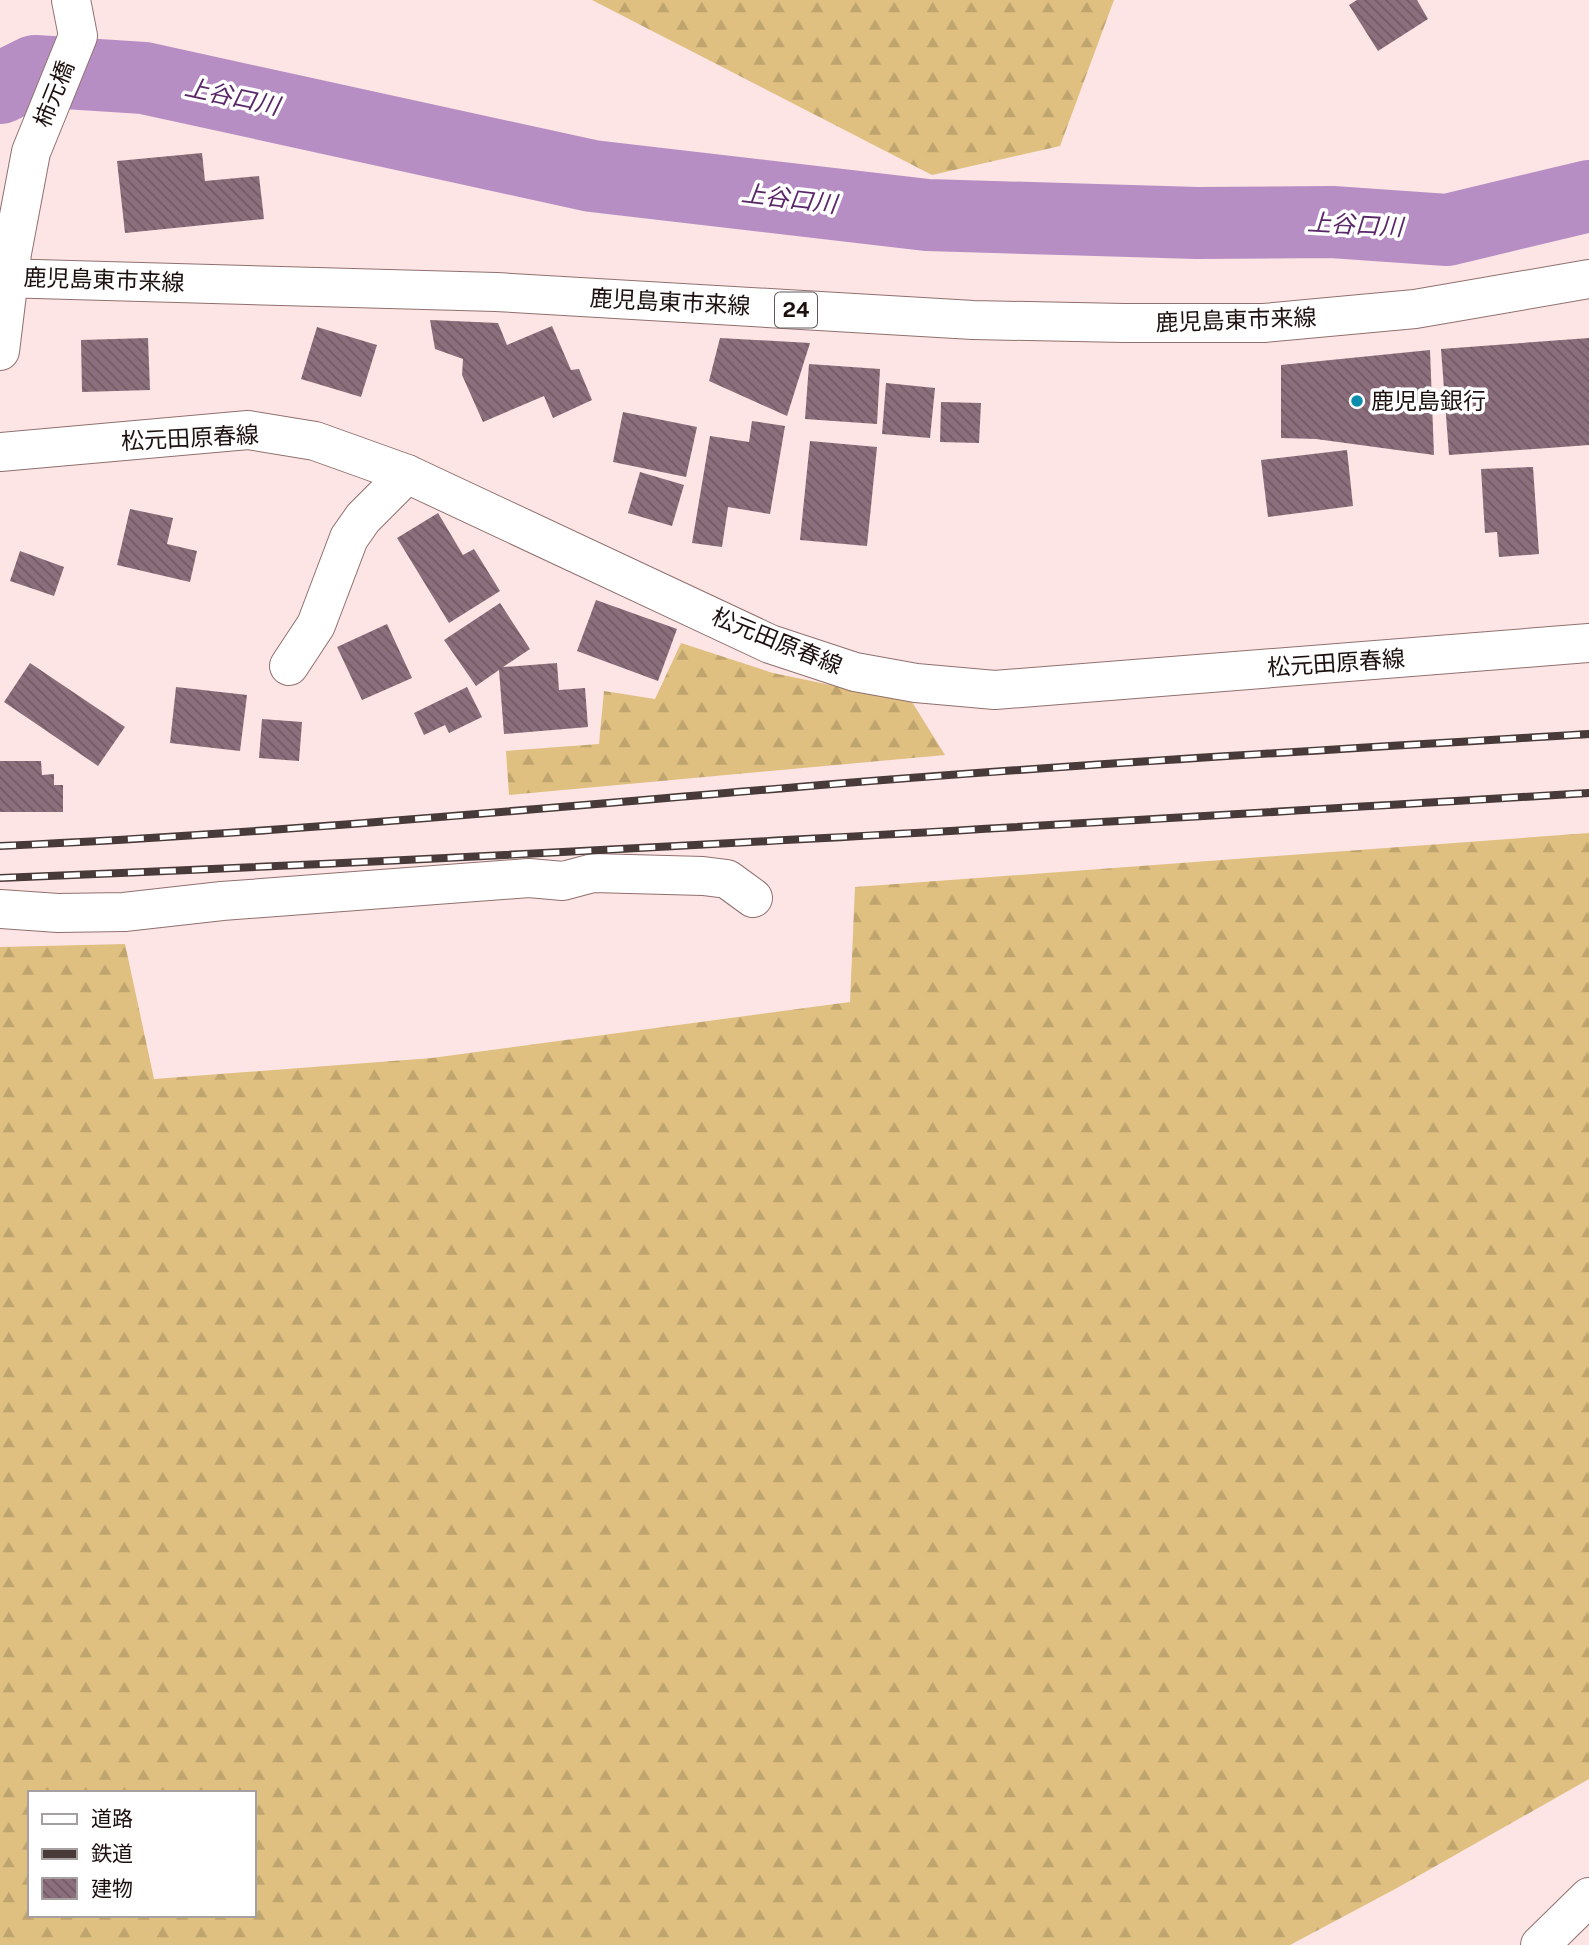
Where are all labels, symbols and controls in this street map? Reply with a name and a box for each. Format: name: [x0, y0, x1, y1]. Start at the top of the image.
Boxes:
street label: 柿元橋: [28, 57, 79, 131]
water label: 上谷口川: [182, 72, 285, 120]
water label: 上谷口川: [740, 178, 841, 218]
water label: 上谷口川: [1306, 208, 1407, 241]
street label: 鹿児島東市来線: [23, 263, 185, 296]
street label: 鹿児島東市来線: [589, 284, 751, 319]
road number: 24: [775, 292, 817, 328]
street label: 鹿児島東市来線: [1155, 303, 1317, 336]
place label: 鹿児島銀行: [1371, 387, 1486, 414]
marker: 鹿児島銀行: [1349, 393, 1365, 409]
street label: 松元田原春線: [120, 420, 260, 455]
street label: 松元田原春線: [708, 602, 846, 679]
street label: 松元田原春線: [1266, 644, 1406, 681]
legend: [28, 1791, 256, 1917]
text: 道路: [91, 1806, 133, 1831]
text: 鉄道: [91, 1841, 133, 1866]
text: 建物: [91, 1876, 133, 1901]

